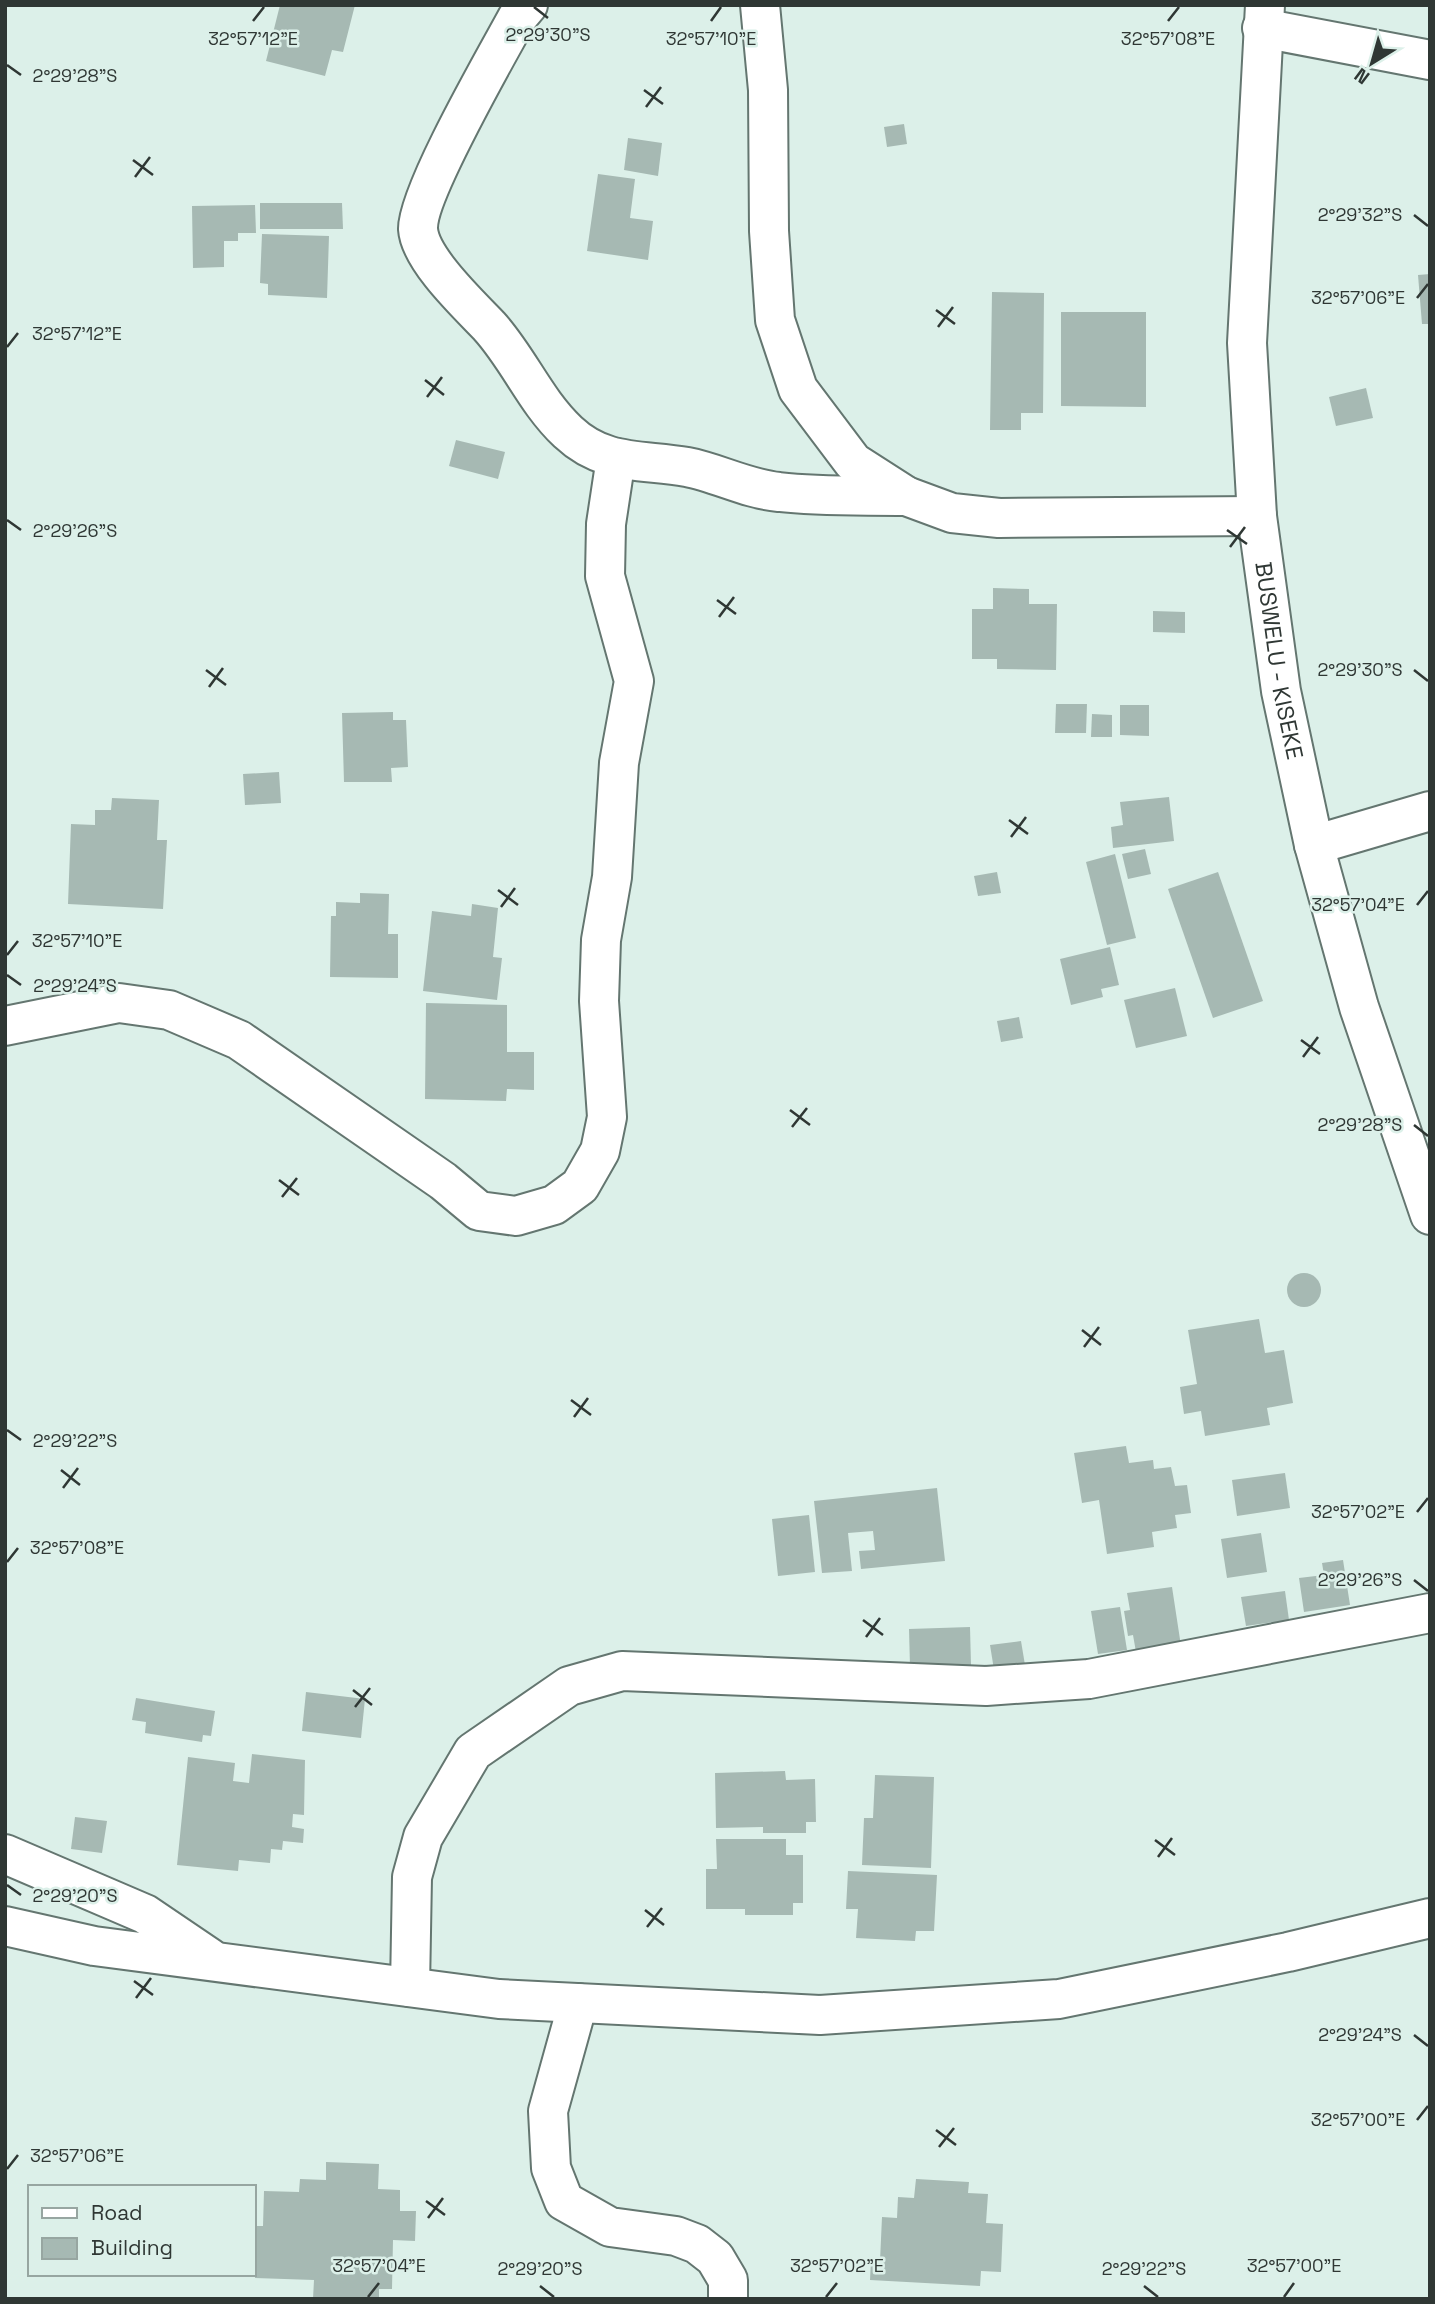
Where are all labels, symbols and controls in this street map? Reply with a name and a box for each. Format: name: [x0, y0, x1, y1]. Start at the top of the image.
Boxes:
text: 2°29'30"S: [505, 23, 591, 46]
text: 32°57'12"E: [208, 27, 298, 50]
text: 32°57'10"E: [666, 27, 756, 50]
text: 32°57'08"E: [1121, 27, 1215, 50]
north arrow: [1337, 28, 1407, 98]
text: N: [1349, 62, 1375, 90]
text: 2°29'28"S: [33, 64, 117, 87]
text: 2°29'32"S: [1318, 203, 1402, 226]
text: 32°57'06"E: [1311, 286, 1405, 309]
text: 32°57'12"E: [32, 322, 122, 345]
text: 2°29'26"S: [33, 519, 117, 542]
street label: BUSWELU - KISEKE: [1248, 560, 1310, 762]
text: 2°29'30"S: [1317, 658, 1403, 681]
text: 32°57'04"E: [1311, 893, 1405, 916]
text: 32°57'10"E: [32, 929, 122, 952]
text: 2°29'24"S: [33, 974, 117, 997]
text: 2°29'28"S: [1318, 1113, 1402, 1136]
text: 2°29'22"S: [33, 1429, 117, 1452]
text: 32°57'02"E: [1311, 1500, 1405, 1523]
text: 32°57'08"E: [30, 1536, 124, 1559]
text: 2°29'26"S: [1318, 1568, 1402, 1591]
text: 2°29'20"S: [32, 1884, 118, 1907]
text: 2°29'24"S: [1318, 2023, 1402, 2046]
text: 32°57'00"E: [1311, 2108, 1405, 2131]
text: 32°57'06"E: [30, 2144, 124, 2167]
legend: [28, 2185, 256, 2276]
text: Road: [91, 2199, 143, 2226]
text: Building: [91, 2234, 173, 2261]
text: 32°57'04"E: [332, 2254, 426, 2277]
text: 32°57'02"E: [790, 2254, 884, 2277]
text: 32°57'00"E: [1247, 2254, 1341, 2277]
text: 2°29'20"S: [497, 2257, 583, 2280]
text: 2°29'22"S: [1102, 2257, 1186, 2280]

